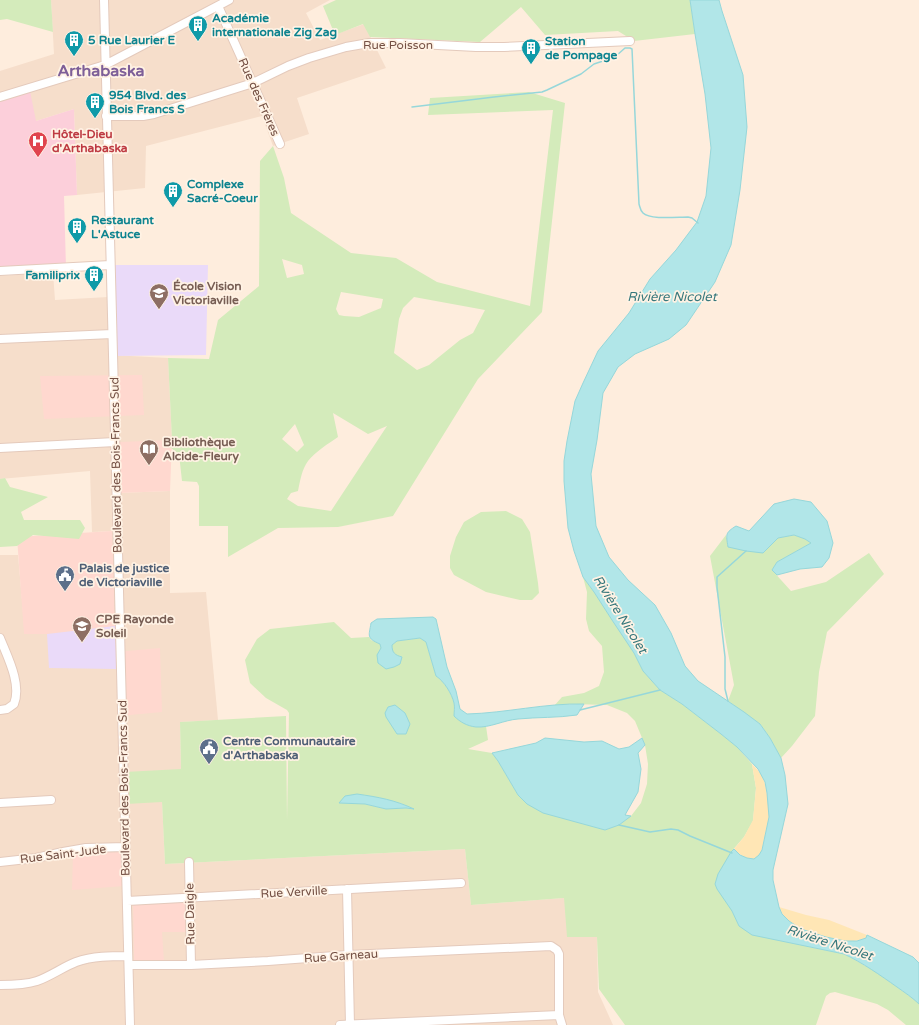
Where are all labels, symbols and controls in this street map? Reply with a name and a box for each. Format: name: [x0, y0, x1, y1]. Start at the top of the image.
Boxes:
place label: Académie internationale Zig Zag: [212, 11, 337, 40]
building icon: Académie internationale Zig Zag: [187, 14, 209, 42]
building icon: 5 Rue Laurier E: [63, 29, 85, 57]
place label: 5 Rue Laurier E: [88, 33, 175, 47]
place label: Station de Pompage: [545, 34, 618, 63]
building icon: Station de Pompage: [520, 37, 542, 65]
street label: Rue Poisson: [363, 38, 433, 52]
street label: Rue des Frères: [235, 56, 283, 138]
district label: Arthabaska: [57, 61, 145, 81]
place label: 954 Blvd. des Bois Francs S: [109, 88, 186, 116]
building icon: 954 Blvd. des Bois Francs S: [84, 91, 106, 119]
place label: Hôtel-Dieu d'Arthabaska: [52, 127, 128, 155]
hospital icon: Hôtel-Dieu d'Arthabaska: [27, 130, 49, 158]
place label: Complexe Sacré-Coeur: [187, 177, 258, 205]
building icon: Complexe Sacré-Coeur: [162, 180, 184, 208]
place label: Restaurant L'Astuce: [91, 213, 154, 241]
building icon: Restaurant L'Astuce: [66, 216, 88, 244]
building icon: Familiprix: [83, 264, 105, 292]
place label: Familiprix: [25, 268, 80, 283]
place label: École Vision Victoriaville: [173, 279, 242, 307]
school or university icon: École Vision Victoriaville: [148, 282, 170, 310]
water label: Rivière Nicolet: [627, 289, 719, 305]
street label: Boulevard des Bois-Francs Sud: [107, 377, 125, 553]
place label: Bibliothèque Alcide-Fleury: [163, 435, 239, 464]
library icon: Bibliothèque Alcide-Fleury: [138, 438, 160, 466]
place label: Palais de justice de Victoriaville: [79, 561, 170, 589]
public building icon: Palais de justice de Victoriaville: [54, 564, 76, 592]
water label: Rivière Nicolet: [590, 572, 652, 658]
place label: CPE Rayonde Soleil: [96, 612, 174, 640]
school or university icon: CPE Rayonde Soleil: [71, 615, 93, 643]
street label: Boulevard des Bois-Francs Sud: [115, 700, 133, 876]
place label: Centre Communautaire d'Arthabaska: [223, 734, 356, 762]
public building icon: Centre Communautaire d'Arthabaska: [198, 737, 220, 765]
street label: Rue Saint-Jude: [19, 842, 107, 866]
street label: Rue Daigle: [182, 883, 198, 945]
street label: Rue Verville: [260, 883, 328, 901]
water label: Rivière Nicolet: [785, 922, 877, 965]
street label: Rue Garneau: [303, 946, 379, 966]

